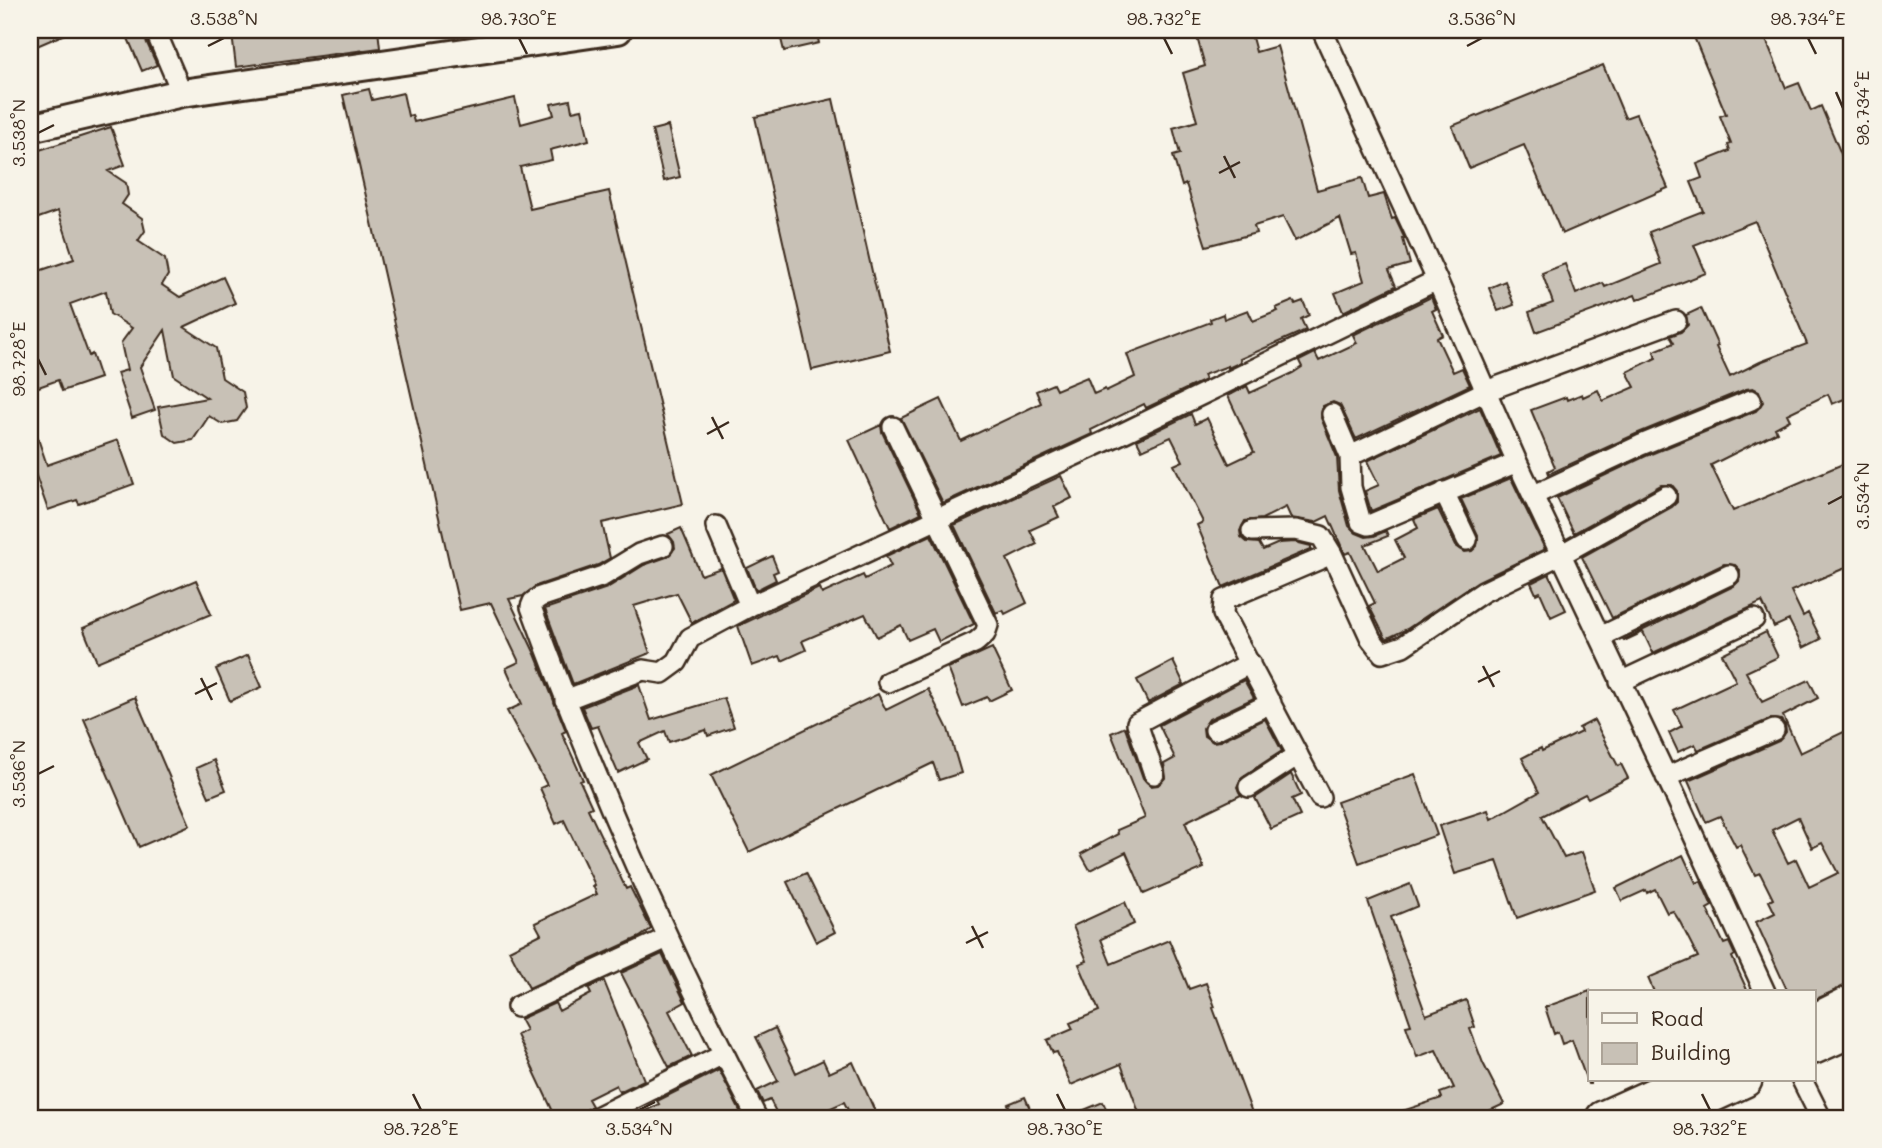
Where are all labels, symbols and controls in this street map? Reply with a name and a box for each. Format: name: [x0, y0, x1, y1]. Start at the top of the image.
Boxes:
text: 3.538°N: [190, 6, 258, 30]
text: 98.730°E: [481, 6, 557, 30]
text: 98.732°E: [1127, 6, 1201, 30]
text: 3.536°N: [1448, 6, 1516, 30]
text: 98.734°E: [1770, 6, 1846, 30]
text: 98.734°E: [1850, 70, 1874, 146]
text: 3.538°N: [6, 99, 30, 167]
text: 98.728°E: [6, 321, 30, 397]
text: 3.534°N: [1850, 462, 1874, 530]
text: 3.536°N: [6, 740, 30, 808]
legend: [1588, 990, 1815, 1082]
text: Road: [1651, 1004, 1703, 1031]
text: Building: [1651, 1038, 1731, 1065]
text: 98.728°E: [383, 1116, 459, 1140]
text: 3.534°N: [605, 1116, 673, 1140]
text: 98.730°E: [1027, 1116, 1103, 1140]
text: 98.732°E: [1673, 1116, 1747, 1140]

